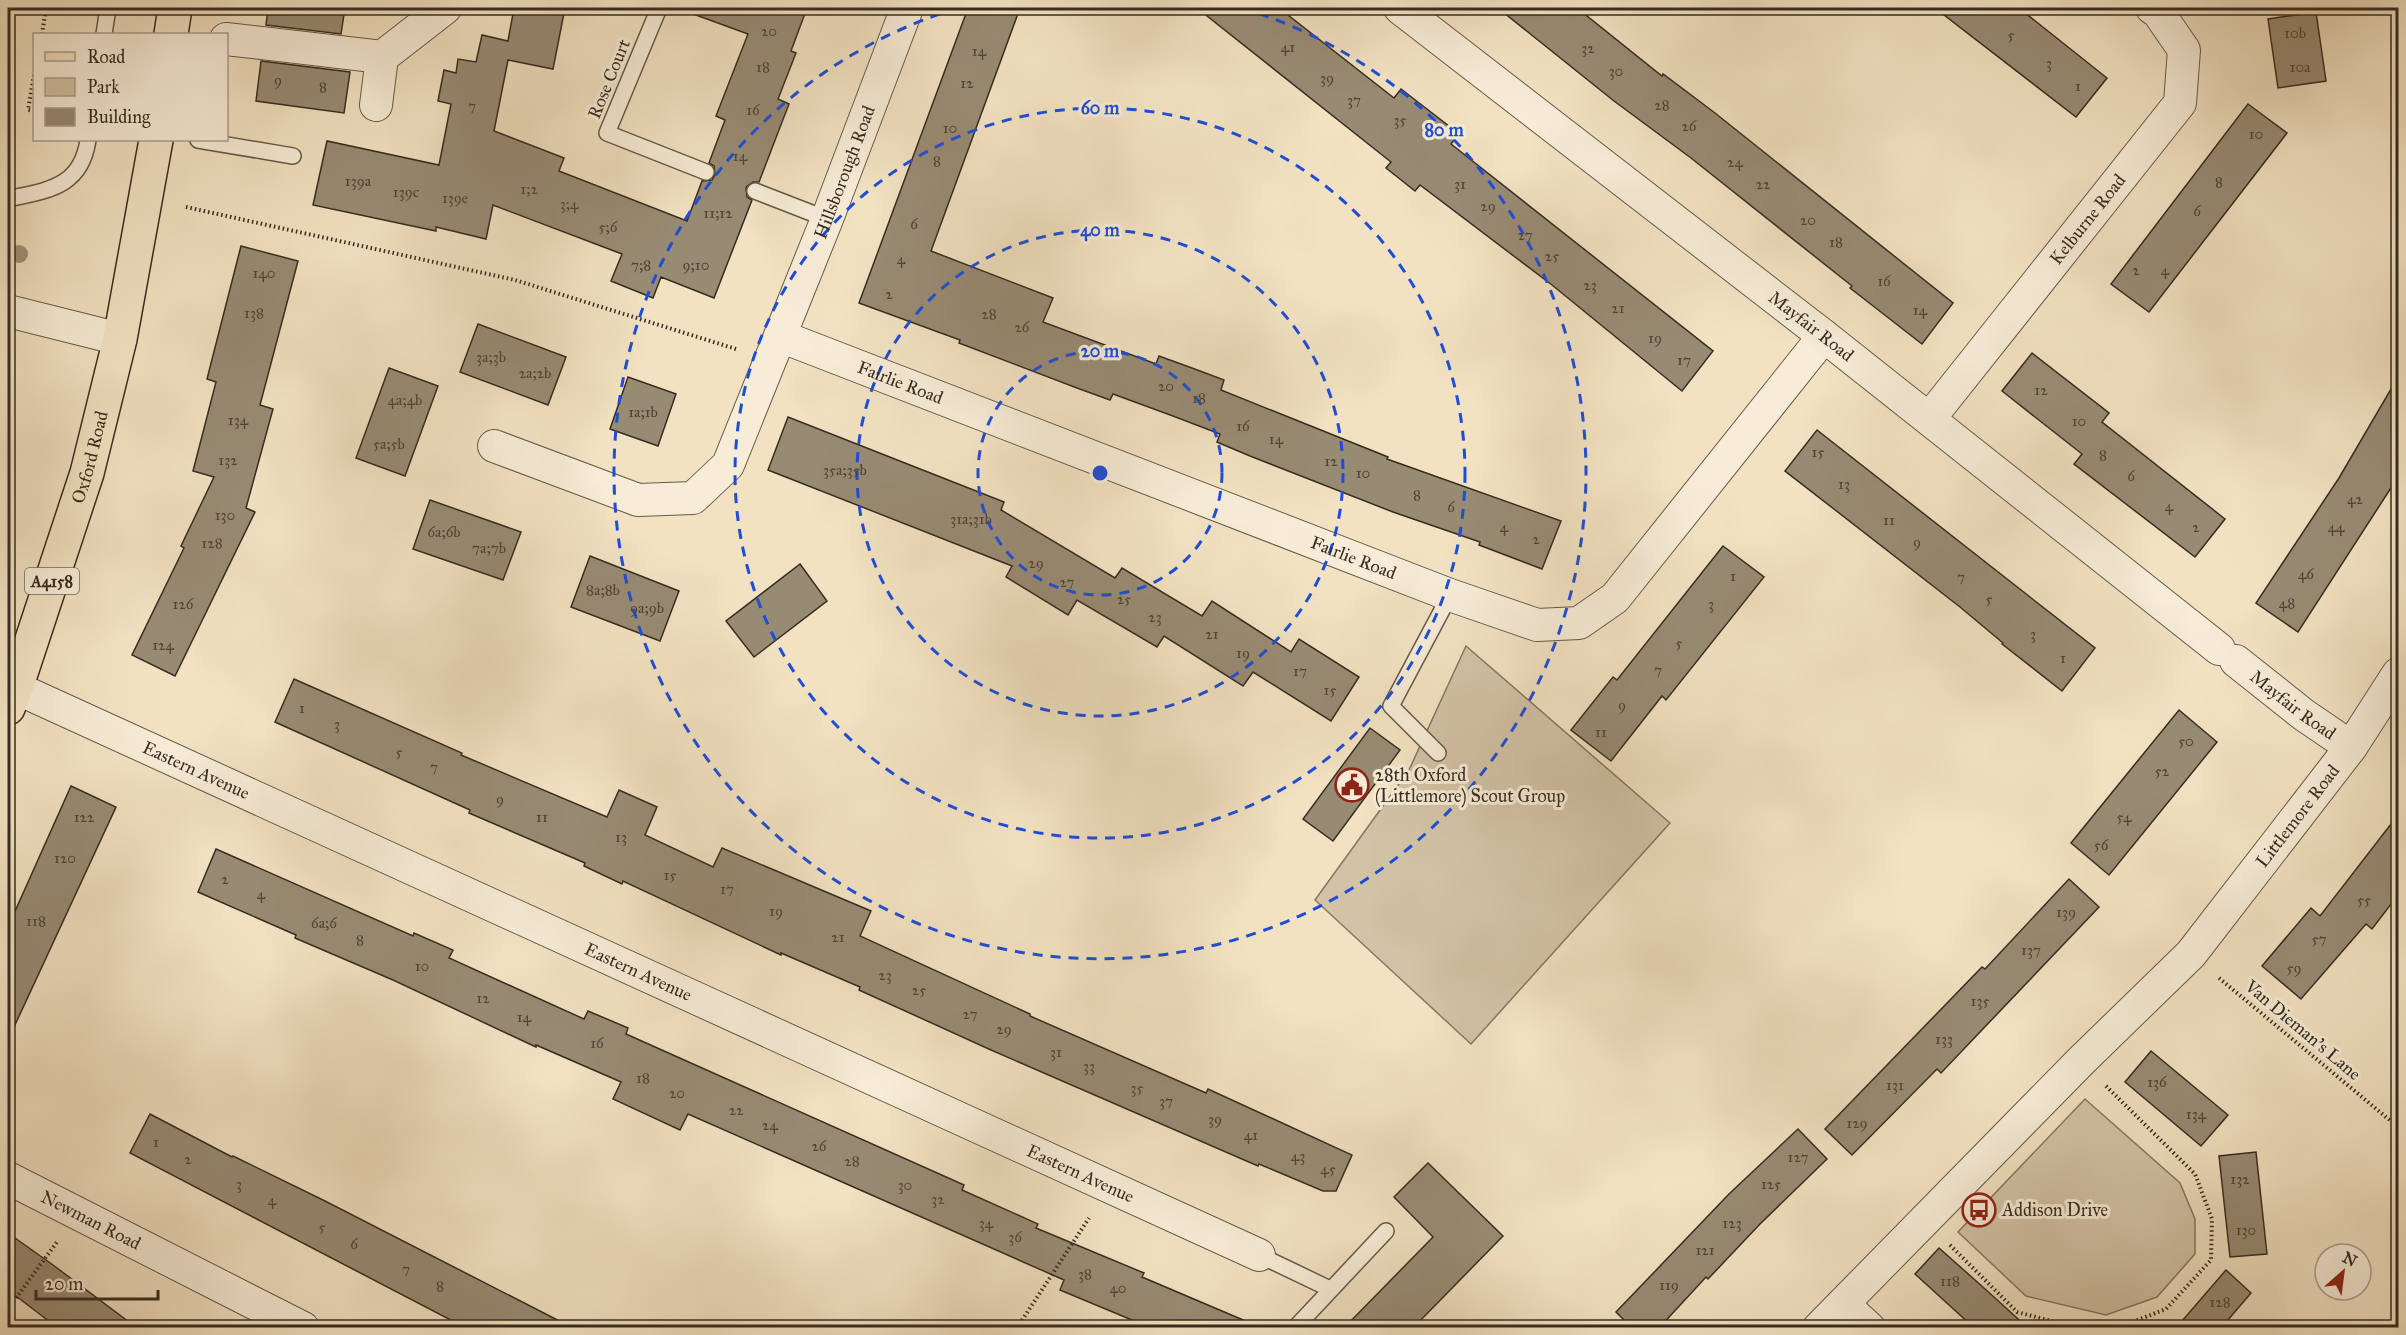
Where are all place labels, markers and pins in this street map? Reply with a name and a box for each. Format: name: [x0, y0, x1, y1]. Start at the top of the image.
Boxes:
centre of rings: [1090, 463, 1110, 483]
place label: 28th Oxford (Littlemore) Scout Group: [1375, 764, 1565, 808]
public building icon: 28th Oxford (Littlemore) Scout Group: [1334, 767, 1370, 803]
bus stop icon: Addison Drive: [1961, 1192, 1997, 1228]
place label: Addison Drive: [2001, 1199, 2108, 1221]

